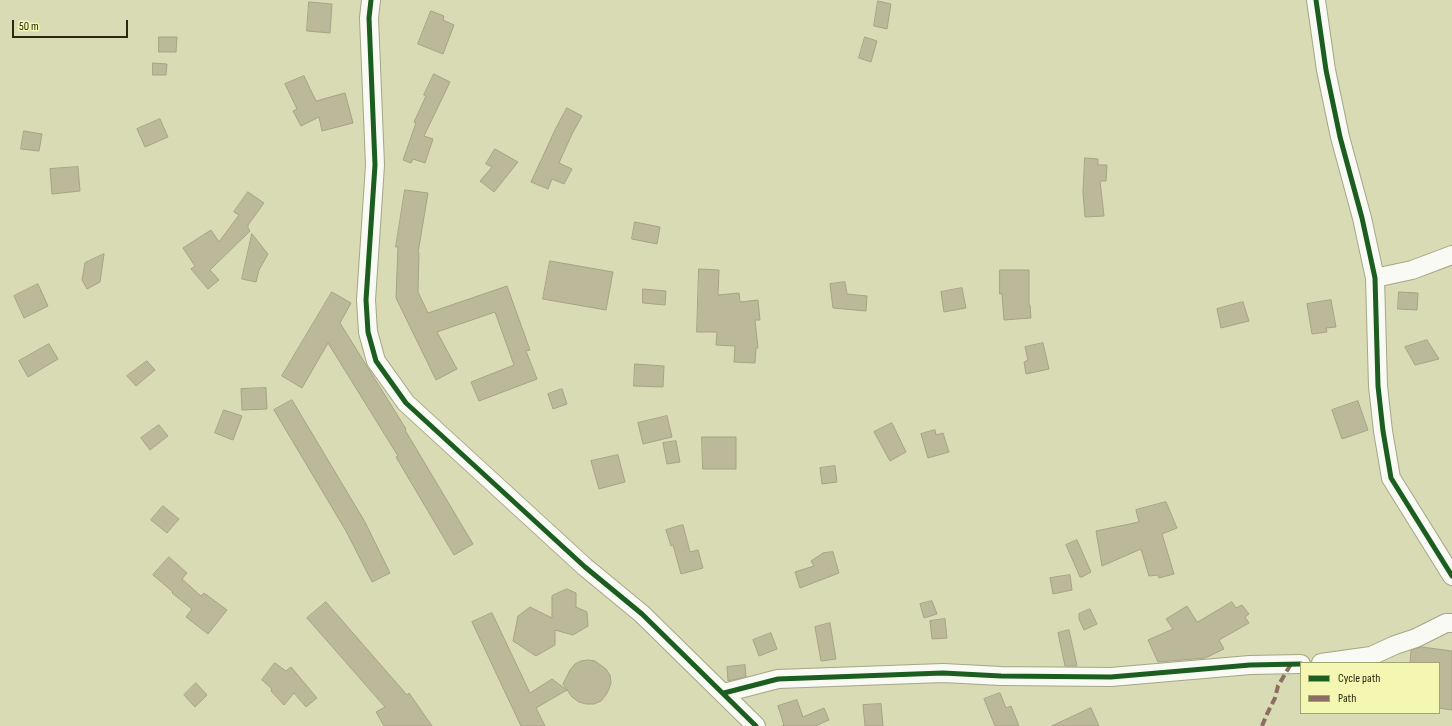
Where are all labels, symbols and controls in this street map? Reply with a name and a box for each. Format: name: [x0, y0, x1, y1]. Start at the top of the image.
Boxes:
scale bar: [14, 12, 130, 38]
text: 50 m: [19, 19, 39, 34]
legend: [1300, 662, 1440, 714]
text: Cycle path: [1338, 671, 1380, 686]
text: Path: [1338, 691, 1356, 706]

